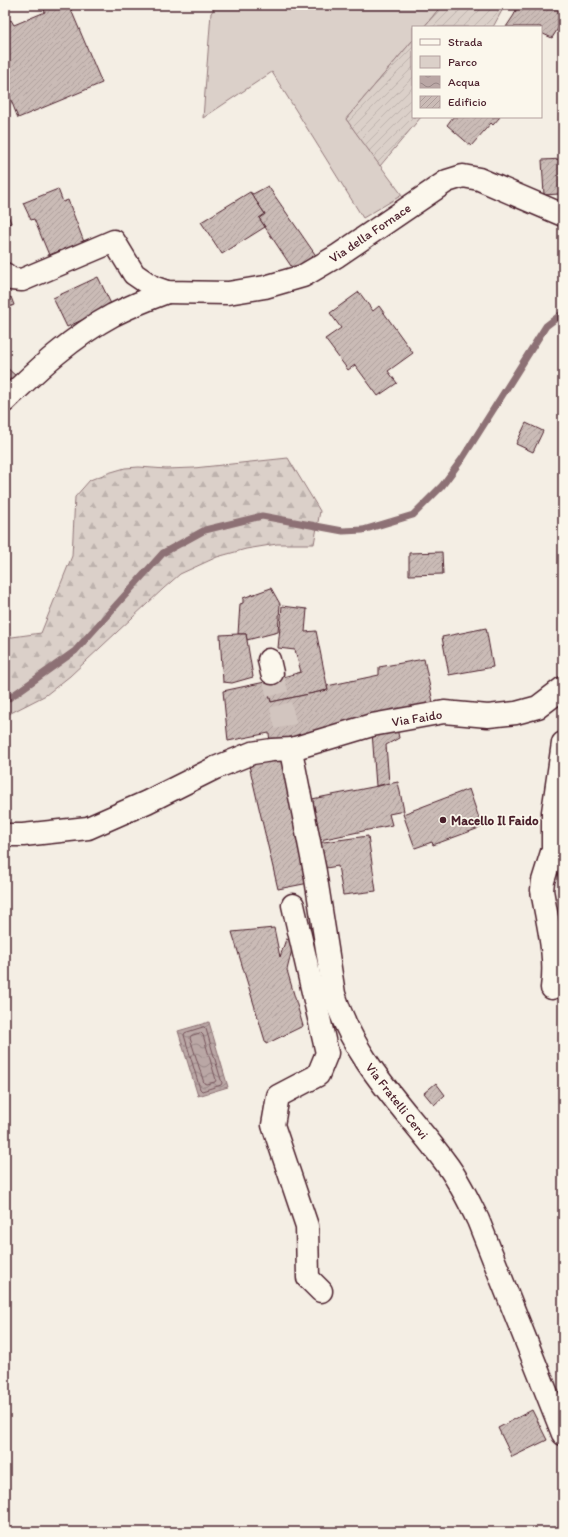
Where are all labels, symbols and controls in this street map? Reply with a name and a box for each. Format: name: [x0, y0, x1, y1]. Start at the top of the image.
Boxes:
legend: [412, 26, 542, 118]
text: Strada: [448, 35, 483, 49]
text: Parco: [448, 55, 477, 69]
text: Acqua: [448, 75, 480, 89]
text: Edificio: [448, 95, 487, 109]
street label: Via della Fornace: [326, 200, 414, 266]
street label: Via Faido: [391, 707, 444, 729]
place label: Macello Il Faido: [451, 813, 539, 828]
marker: Macello Il Faido: [438, 815, 448, 825]
street label: Via Fratelli Cervi: [363, 1060, 431, 1142]

